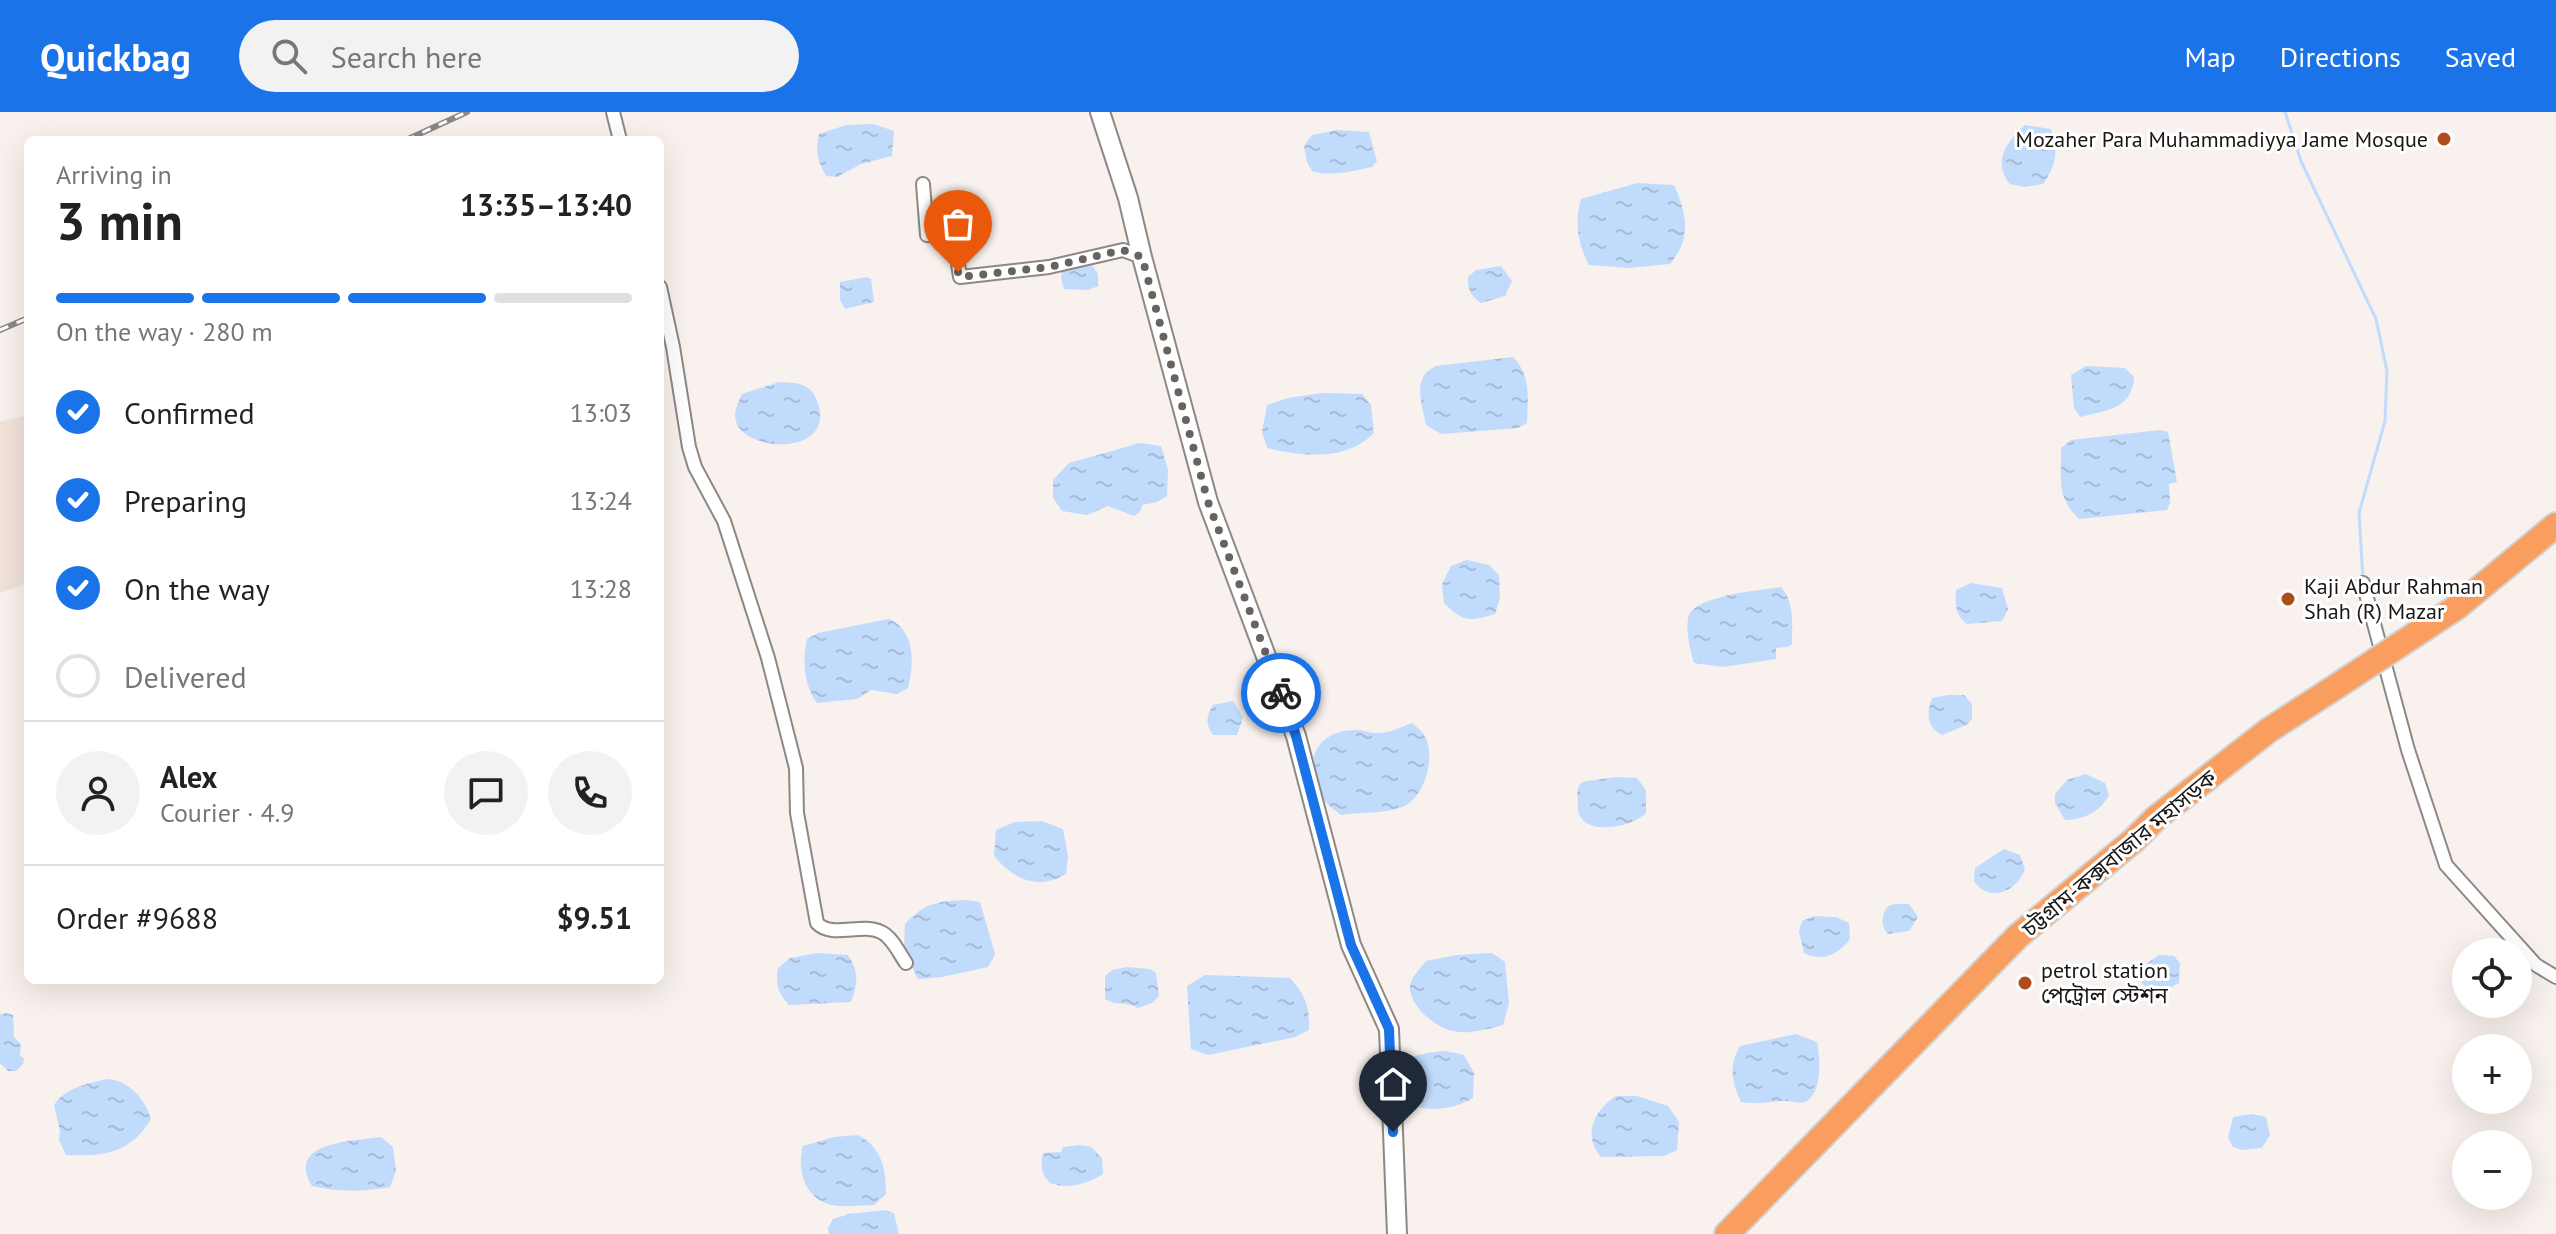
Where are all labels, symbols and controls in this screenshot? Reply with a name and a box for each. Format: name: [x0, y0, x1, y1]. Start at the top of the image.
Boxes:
search box: [239, 20, 799, 92]
text: Quickbag: [40, 32, 191, 81]
icon: search: [267, 34, 311, 78]
text: Search here: [331, 37, 482, 76]
text: Map: [2185, 38, 2236, 75]
text: Directions: [2280, 38, 2401, 75]
text: Saved: [2445, 38, 2516, 75]
place label: Mozaher Para Muhammadiyya Jame Mosque: [2016, 125, 2428, 153]
marker: Mozaher Para Muhammadiyya Jame Mosque: [2435, 130, 2453, 148]
text: Arriving in: [56, 158, 172, 191]
text: 13:35–13:40: [460, 185, 632, 224]
text: 3 min: [56, 187, 183, 254]
pin: [924, 190, 992, 272]
icon: bag: [936, 202, 980, 246]
text: On the way · 280 m: [56, 315, 273, 348]
icon: check: [56, 390, 100, 434]
text: Confirmed: [124, 393, 255, 432]
text: 13:03: [570, 396, 632, 429]
icon: check: [56, 478, 100, 522]
text: Preparing: [124, 481, 247, 520]
text: 13:24: [570, 484, 632, 517]
icon: check: [56, 566, 100, 610]
text: On the way: [124, 569, 270, 608]
text: 13:28: [570, 572, 632, 605]
place label: Kaji Abdur Rahman Shah (R) Mazar: [2304, 572, 2483, 625]
marker: Kaji Abdur Rahman Shah (R) Mazar: [2279, 590, 2297, 608]
courier: [1241, 653, 1321, 733]
text: Delivered: [124, 657, 247, 696]
icon: bike: [1259, 671, 1303, 715]
button: person: [56, 751, 140, 835]
button: chat: [444, 751, 528, 835]
button: phone: [548, 751, 632, 835]
text: Alex: [160, 757, 217, 796]
street label: চট্টগ্রাম-কক্সবাজার মহাসড়ক: [2015, 763, 2222, 943]
text: Courier · 4.9: [160, 796, 294, 829]
text: Order #9688: [56, 898, 218, 937]
text: $9.51: [557, 898, 632, 937]
map controls: [2452, 938, 2532, 1210]
button: locate: [2452, 938, 2532, 1018]
place label: petrol station পেট্রোল স্টেশন: [2041, 956, 2168, 1009]
marker: petrol station পেট্রোল স্টেশন: [2016, 974, 2034, 992]
button: +: [2452, 1034, 2532, 1114]
pin: [1359, 1050, 1427, 1132]
icon: home: [1371, 1062, 1415, 1106]
button: −: [2452, 1130, 2532, 1210]

